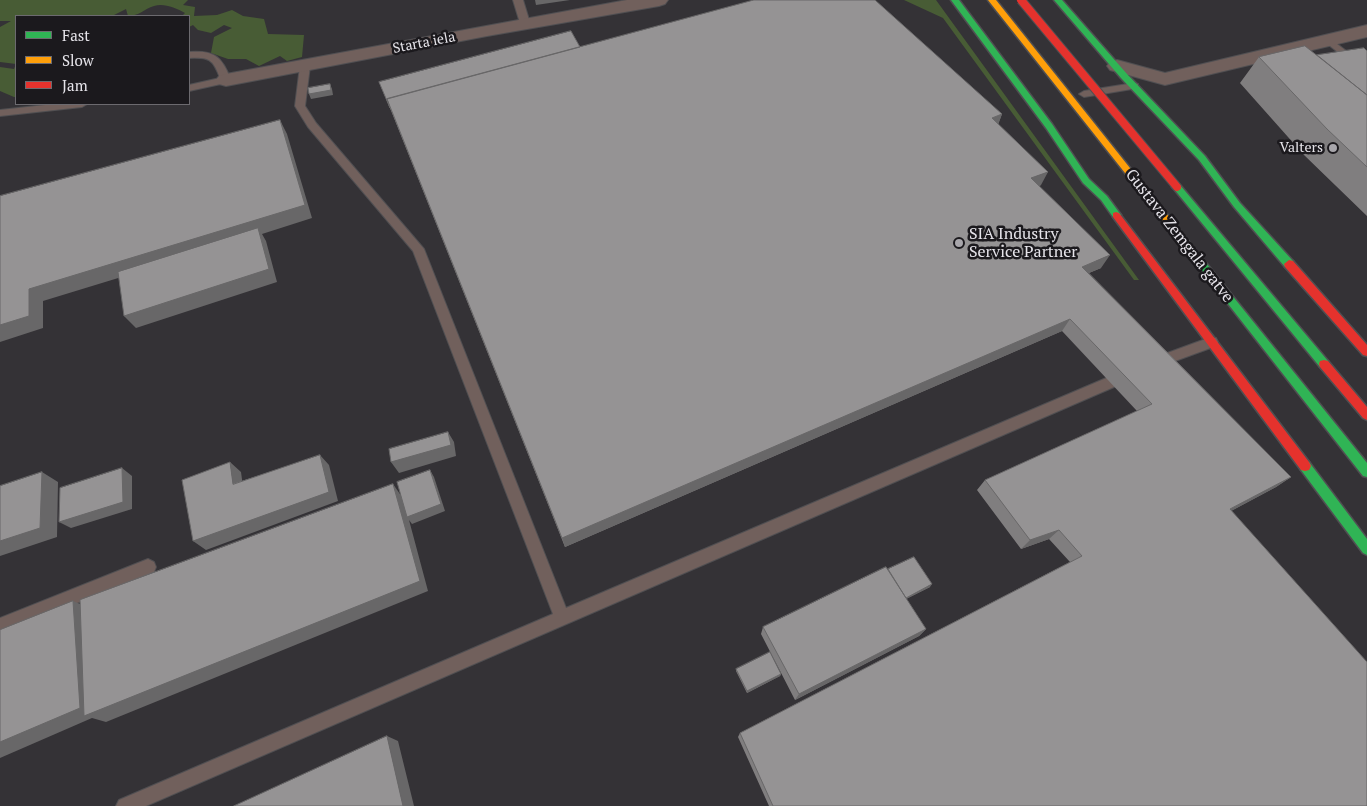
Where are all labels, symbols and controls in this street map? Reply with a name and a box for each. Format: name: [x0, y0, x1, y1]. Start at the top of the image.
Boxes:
legend: [15, 15, 190, 105]
text: Fast: [62, 25, 90, 45]
street label: Starta iela: [391, 29, 457, 57]
text: Slow: [62, 50, 94, 70]
text: Jam: [62, 75, 88, 95]
place label: Valters: [1280, 140, 1323, 156]
marker: Valters: [1327, 142, 1339, 154]
street label: Gustava Zemgala gatve: [1121, 165, 1237, 307]
place label: SIA Industry Service Partner: [969, 224, 1077, 262]
marker: SIA Industry Service Partner: [953, 237, 965, 249]

